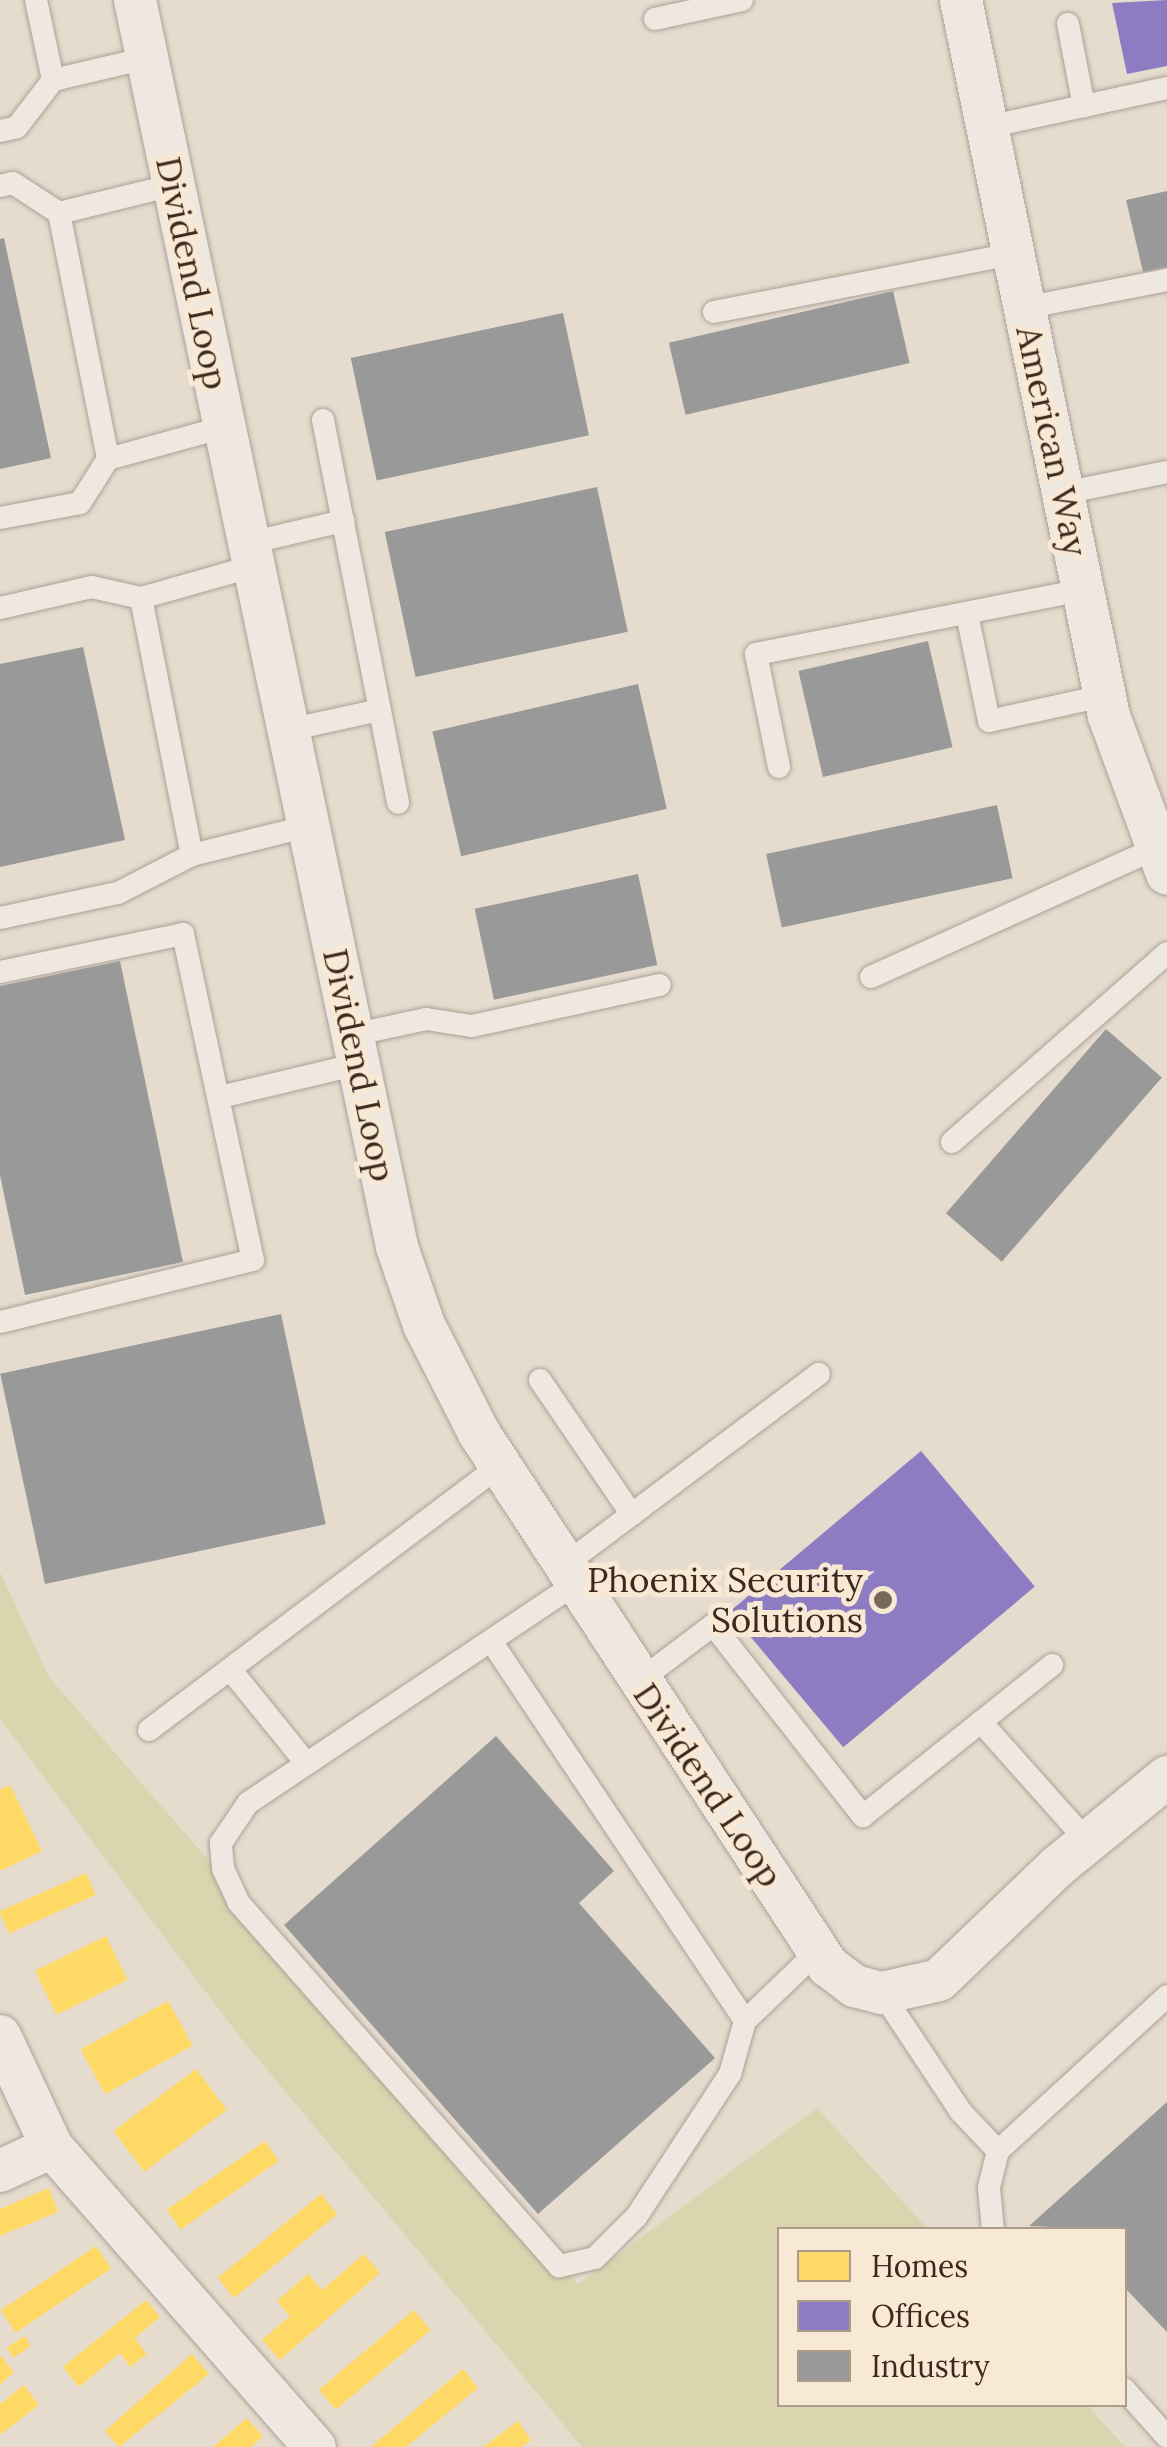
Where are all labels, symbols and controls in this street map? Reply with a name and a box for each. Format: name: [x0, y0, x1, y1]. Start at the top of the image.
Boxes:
street label: Dividend Loop: [147, 153, 237, 393]
street label: American Way: [1007, 322, 1097, 560]
street label: Dividend Loop: [314, 945, 404, 1185]
place label: Phoenix Security Solutions: [587, 1559, 863, 1641]
marker: Phoenix Security Solutions: [872, 1589, 894, 1611]
street label: Dividend Loop: [624, 1675, 792, 1895]
legend: [777, 2227, 1127, 2407]
text: Homes: [871, 2247, 968, 2285]
text: Offices: [871, 2297, 970, 2335]
text: Industry: [871, 2347, 990, 2385]

